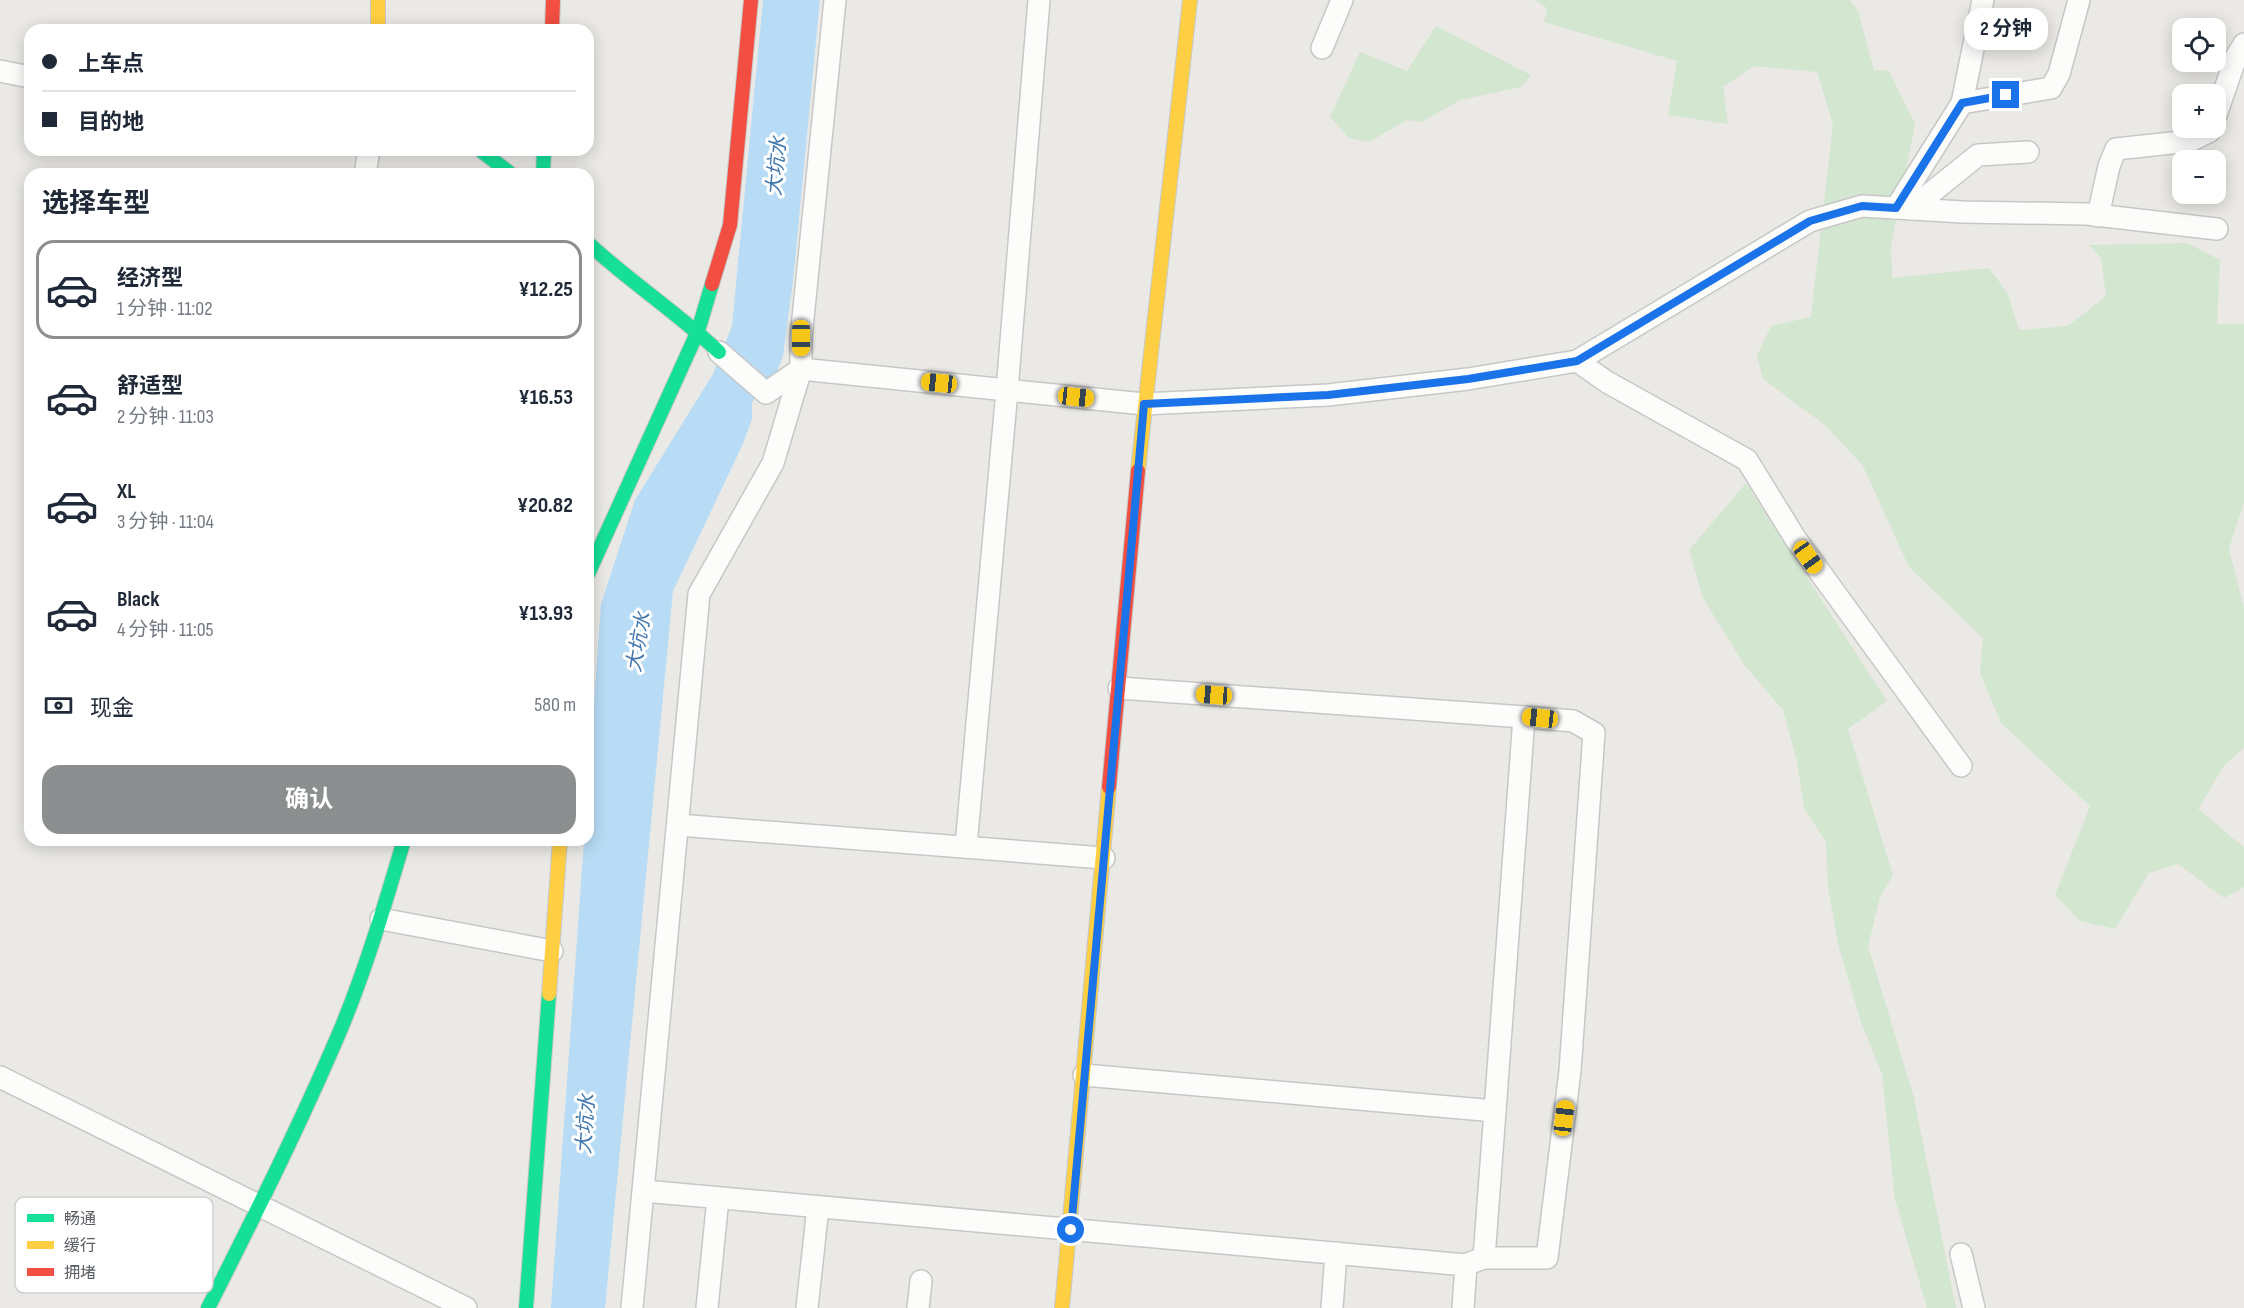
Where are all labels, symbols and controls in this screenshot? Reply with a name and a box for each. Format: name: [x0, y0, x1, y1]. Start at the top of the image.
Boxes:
callout: 2 分钟: [1964, 8, 2048, 50]
text: 2 分钟: [1980, 17, 2032, 41]
map controls: [2172, 18, 2226, 204]
button: locate: [2172, 18, 2226, 72]
text: 上车点: [78, 51, 144, 78]
route end: [1992, 81, 2019, 108]
button: +: [2172, 84, 2226, 138]
text: 目的地: [78, 109, 144, 136]
water label: 大坑水: [762, 134, 792, 197]
button: −: [2172, 150, 2226, 204]
text: 选择车型: [42, 188, 150, 220]
icon: car: [45, 263, 99, 317]
text: 经济型: [117, 265, 183, 292]
text: ¥12.25: [518, 276, 573, 303]
text: 1 分钟 · 11:02: [117, 297, 212, 321]
car: [792, 320, 810, 356]
icon: car: [45, 371, 99, 425]
car: [920, 372, 958, 394]
text: 舒适型: [117, 373, 183, 400]
text: ¥16.53: [519, 384, 573, 411]
car: [1057, 386, 1095, 408]
text: 2 分钟 · 11:03: [117, 405, 214, 429]
text: XL: [117, 478, 136, 505]
icon: car: [45, 479, 99, 533]
text: ¥20.82: [517, 492, 573, 519]
text: 3 分钟 · 11:04: [117, 510, 214, 534]
car: [1790, 537, 1826, 577]
text: Black: [117, 586, 159, 613]
icon: car: [45, 587, 99, 641]
text: ¥13.93: [518, 600, 573, 627]
water label: 大坑水: [622, 610, 656, 674]
text: 4 分钟 · 11:05: [117, 618, 214, 642]
car: [1195, 685, 1233, 705]
icon: cash: [42, 689, 75, 722]
text: 580 m: [534, 693, 576, 717]
text: 现金: [90, 695, 134, 722]
car: [1521, 707, 1559, 729]
button: 确认: [42, 765, 576, 834]
water label: 大坑水: [572, 1092, 600, 1155]
car: [1553, 1099, 1575, 1137]
legend: [15, 1197, 213, 1293]
text: 畅通: [64, 1210, 96, 1229]
route start: [1057, 1216, 1084, 1243]
text: 缓行: [64, 1237, 96, 1256]
text: 拥堵: [64, 1264, 96, 1283]

